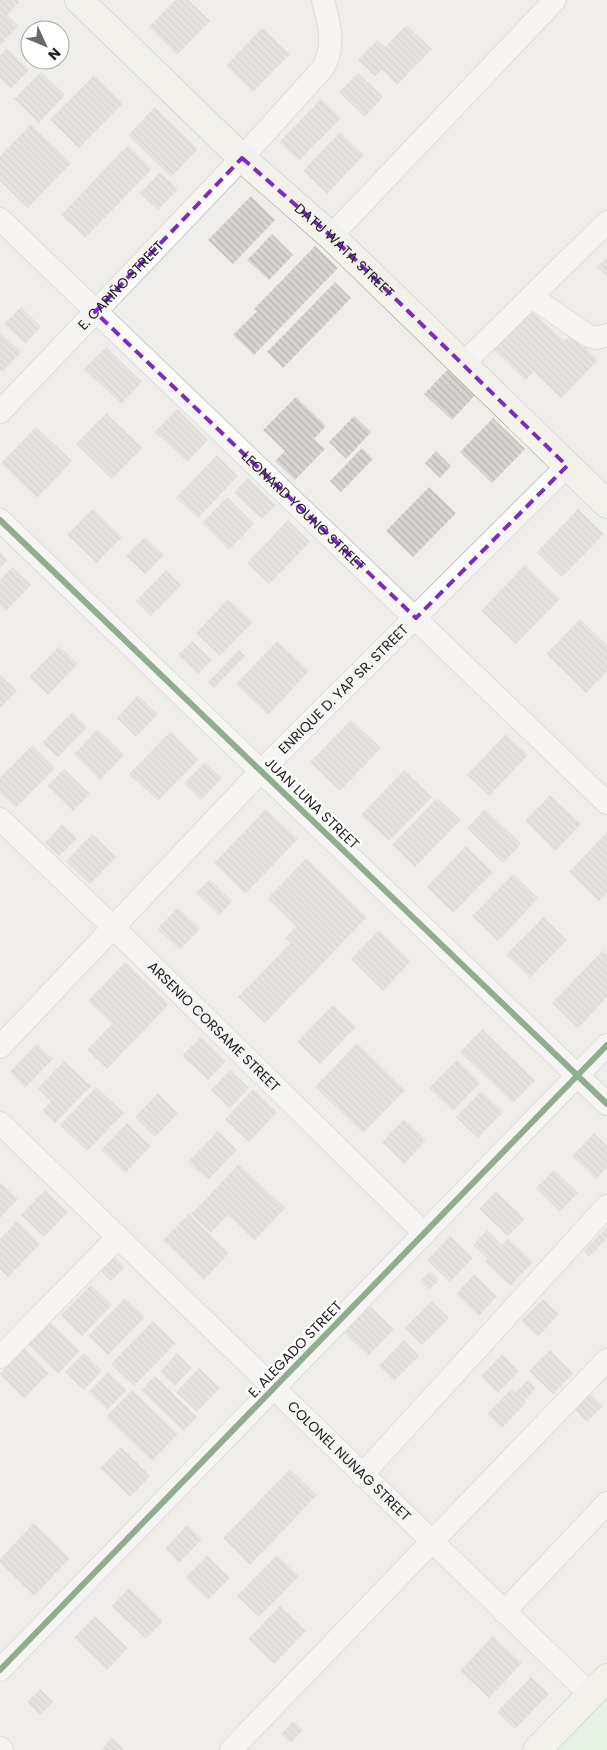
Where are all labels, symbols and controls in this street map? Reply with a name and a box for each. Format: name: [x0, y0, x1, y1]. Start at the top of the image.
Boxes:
north arrow: [20, 20, 70, 70]
text: N: [44, 43, 65, 65]
street label: DATU WATA STREET: [290, 199, 399, 303]
street label: E. CARIÑO STREET: [73, 236, 169, 335]
street label: LEONARD YOUNG STREET: [237, 446, 370, 576]
street label: ENRIQUE D. YAP SR. STREET: [274, 619, 413, 758]
street label: JUAN LUNA STREET: [260, 753, 364, 854]
street label: ARSENIO CORSAME STREET: [143, 957, 285, 1096]
street label: E. ALEGADO STREET: [243, 1296, 347, 1402]
street label: COLONEL NUNAG STREET: [283, 1396, 416, 1526]

